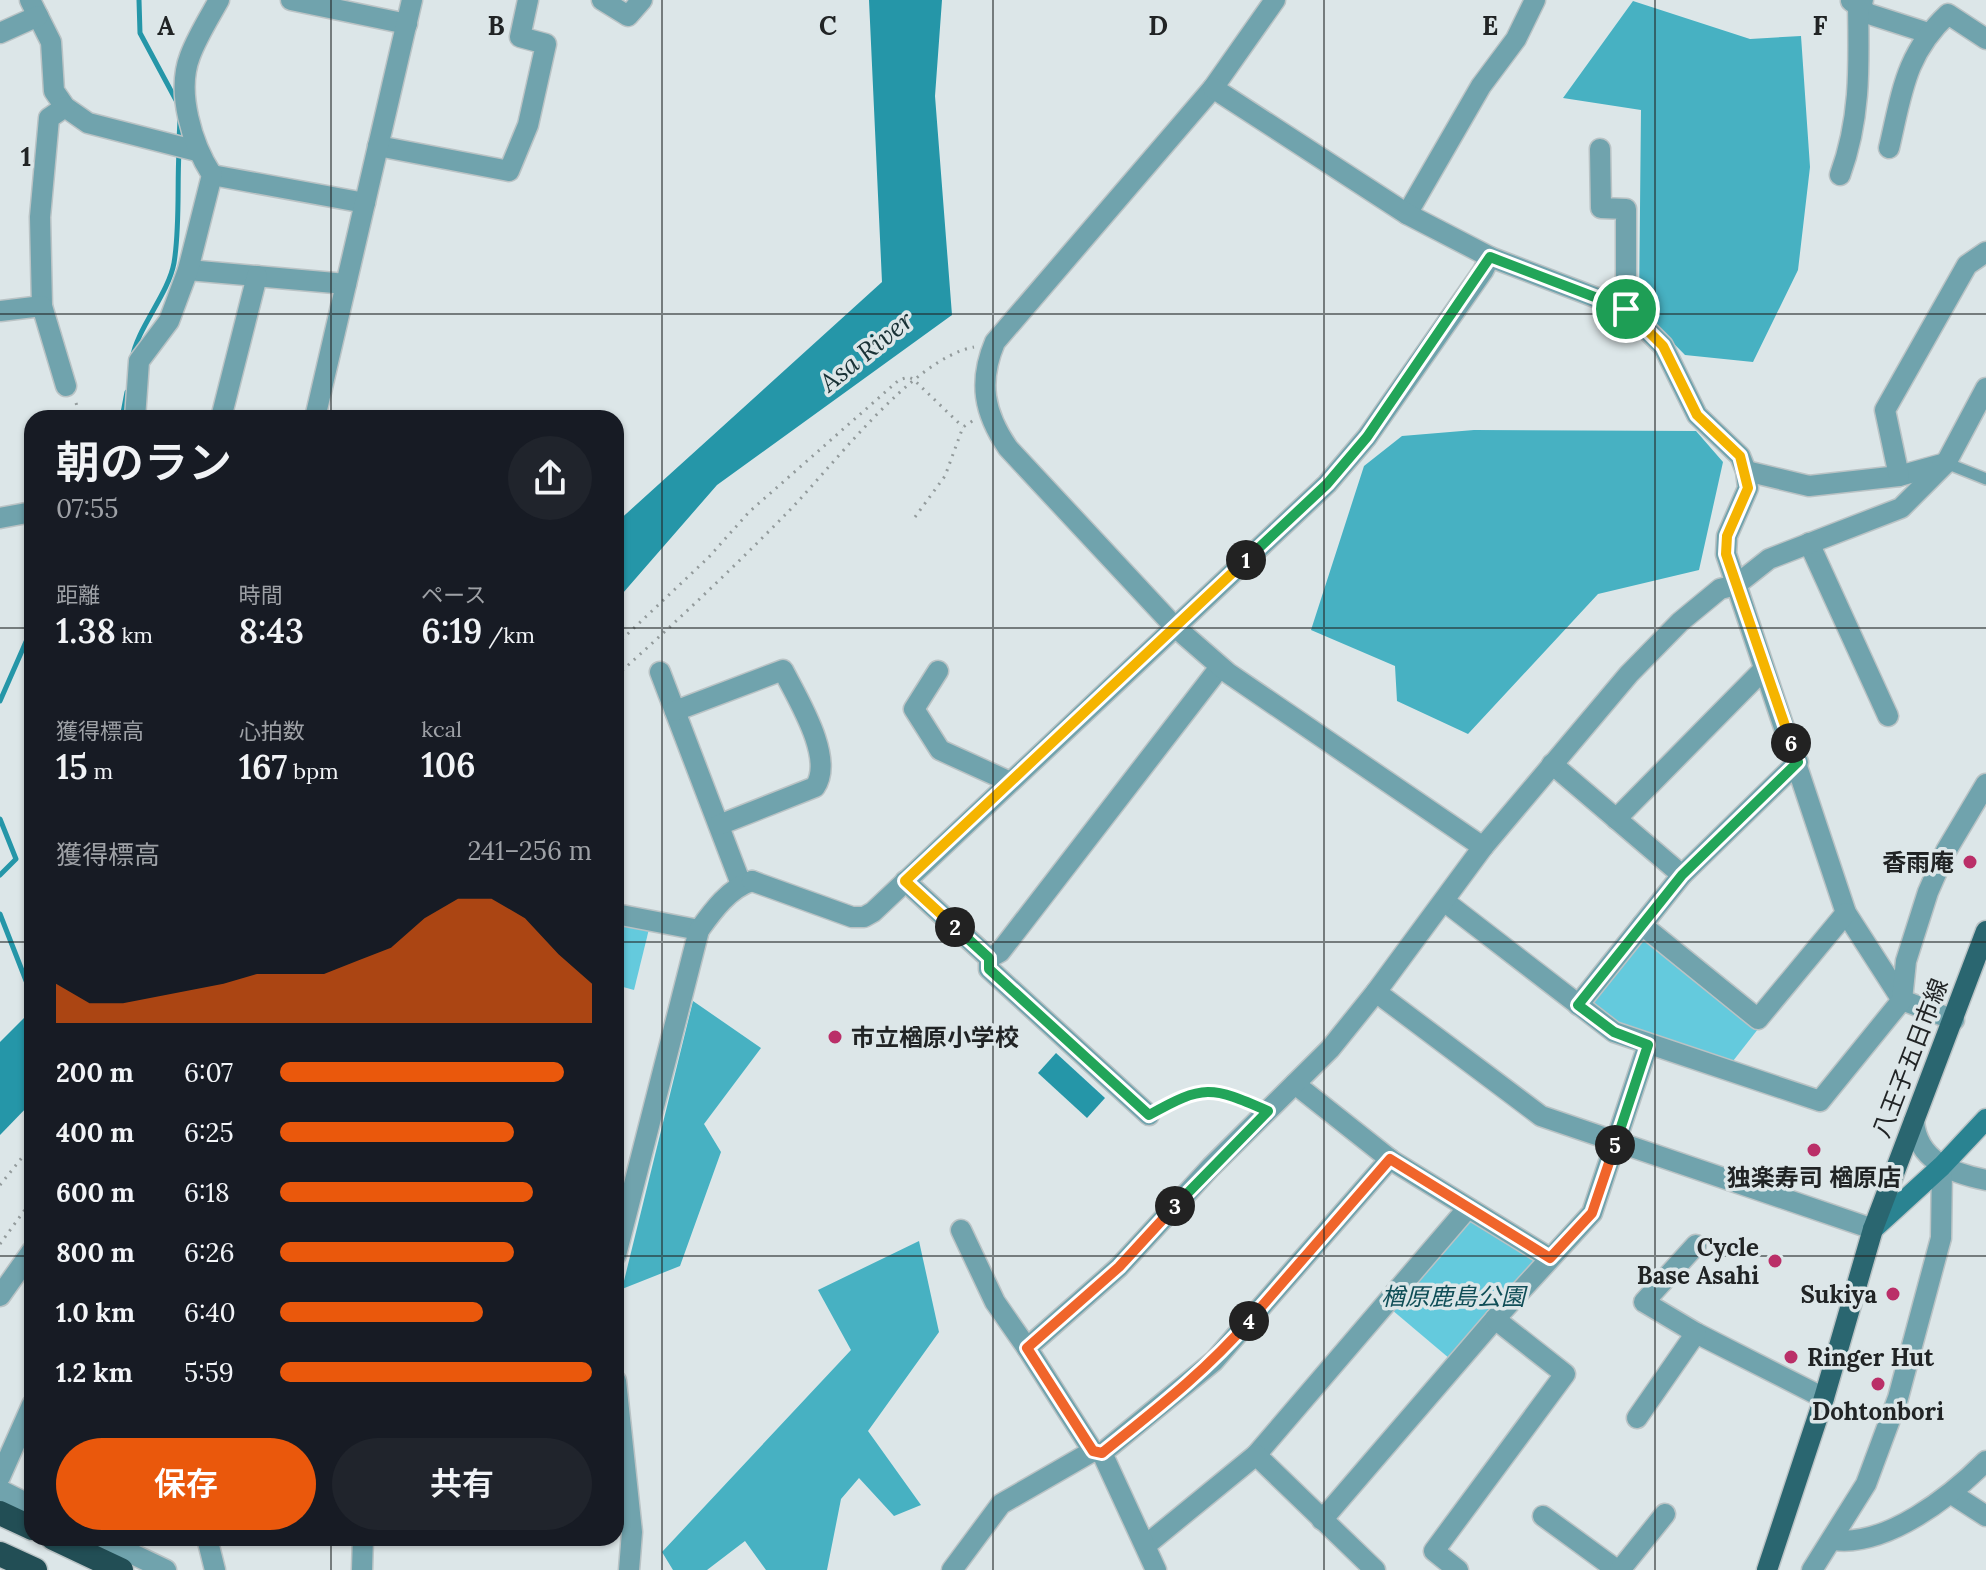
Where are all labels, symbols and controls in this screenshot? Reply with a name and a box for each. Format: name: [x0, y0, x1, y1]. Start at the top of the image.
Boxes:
text: A: [157, 9, 175, 42]
text: B: [487, 9, 505, 42]
text: C: [819, 9, 837, 42]
text: D: [1148, 9, 1168, 42]
text: E: [1482, 9, 1498, 42]
text: F: [1813, 9, 1828, 42]
text: 1: [21, 140, 31, 173]
pin: [1592, 275, 1660, 343]
icon: arrive: [1604, 287, 1648, 331]
water label: Asa River: [812, 303, 920, 399]
text: 朝のラン: [56, 434, 232, 490]
button: share: [508, 436, 592, 520]
text: 07:55: [56, 492, 118, 525]
pin: 1: [1226, 540, 1266, 580]
text: 1: [1242, 546, 1250, 574]
text: 距離: [56, 581, 100, 609]
text: 時間: [239, 581, 283, 609]
text: ペース: [421, 581, 486, 609]
text: 1.38: [56, 609, 116, 652]
text: 8:43: [239, 609, 304, 652]
text: 6:19: [421, 609, 482, 652]
text: km: [116, 621, 153, 649]
text: /km: [482, 621, 535, 649]
text: kcal: [421, 715, 462, 743]
text: 獲得標高: [56, 717, 144, 745]
text: 心拍数: [239, 717, 305, 745]
pin: 6: [1771, 723, 1811, 763]
text: 6: [1785, 729, 1797, 757]
text: 106: [421, 743, 476, 786]
text: 15: [56, 745, 88, 788]
text: 167: [239, 745, 287, 788]
text: m: [88, 757, 113, 785]
text: bpm: [287, 757, 339, 785]
text: 241–256 m: [468, 834, 592, 867]
text: 獲得標高: [56, 838, 160, 871]
place label: 香雨庵: [1882, 847, 1954, 878]
marker: 香雨庵: [1961, 853, 1979, 871]
pin: 2: [935, 907, 975, 947]
text: 2: [949, 913, 961, 941]
street label: 八王子五日市線: [1865, 974, 1955, 1142]
place label: 市立楢原小学校: [851, 1022, 1019, 1053]
marker: 市立楢原小学校: [826, 1028, 844, 1046]
text: 200 m: [56, 1056, 134, 1089]
text: 6:07: [184, 1056, 233, 1089]
text: 400 m: [56, 1116, 134, 1149]
text: 6:25: [184, 1116, 234, 1149]
pin: 5: [1595, 1125, 1635, 1165]
text: 5: [1609, 1131, 1621, 1159]
marker: 独楽寿司 楢原店: [1805, 1141, 1823, 1159]
place label: 独楽寿司 楢原店: [1727, 1162, 1901, 1193]
text: 600 m: [56, 1176, 135, 1209]
text: 6:18: [184, 1176, 230, 1209]
pin: 3: [1155, 1186, 1195, 1226]
text: 3: [1169, 1192, 1181, 1220]
place label: Cycle Base Asahi: [1637, 1232, 1759, 1291]
text: 800 m: [56, 1236, 135, 1269]
text: 6:26: [184, 1236, 235, 1269]
marker: Cycle Base Asahi: [1766, 1252, 1784, 1270]
place label: Sukiya: [1800, 1279, 1877, 1310]
park label: 楢原鹿島公園: [1381, 1281, 1528, 1312]
marker: Sukiya: [1884, 1285, 1902, 1303]
text: 1.0 km: [56, 1296, 135, 1329]
text: 6:40: [184, 1296, 236, 1329]
pin: 4: [1229, 1301, 1269, 1341]
text: 4: [1243, 1307, 1255, 1335]
place label: Ringer Hut: [1807, 1342, 1935, 1373]
marker: Ringer Hut: [1782, 1348, 1800, 1366]
text: 1.2 km: [56, 1356, 133, 1389]
text: 5:59: [184, 1356, 234, 1389]
marker: Dohtonbori: [1869, 1375, 1887, 1393]
place label: Dohtonbori: [1812, 1396, 1944, 1427]
button: 保存: [56, 1438, 316, 1530]
button: 共有: [332, 1438, 592, 1530]

